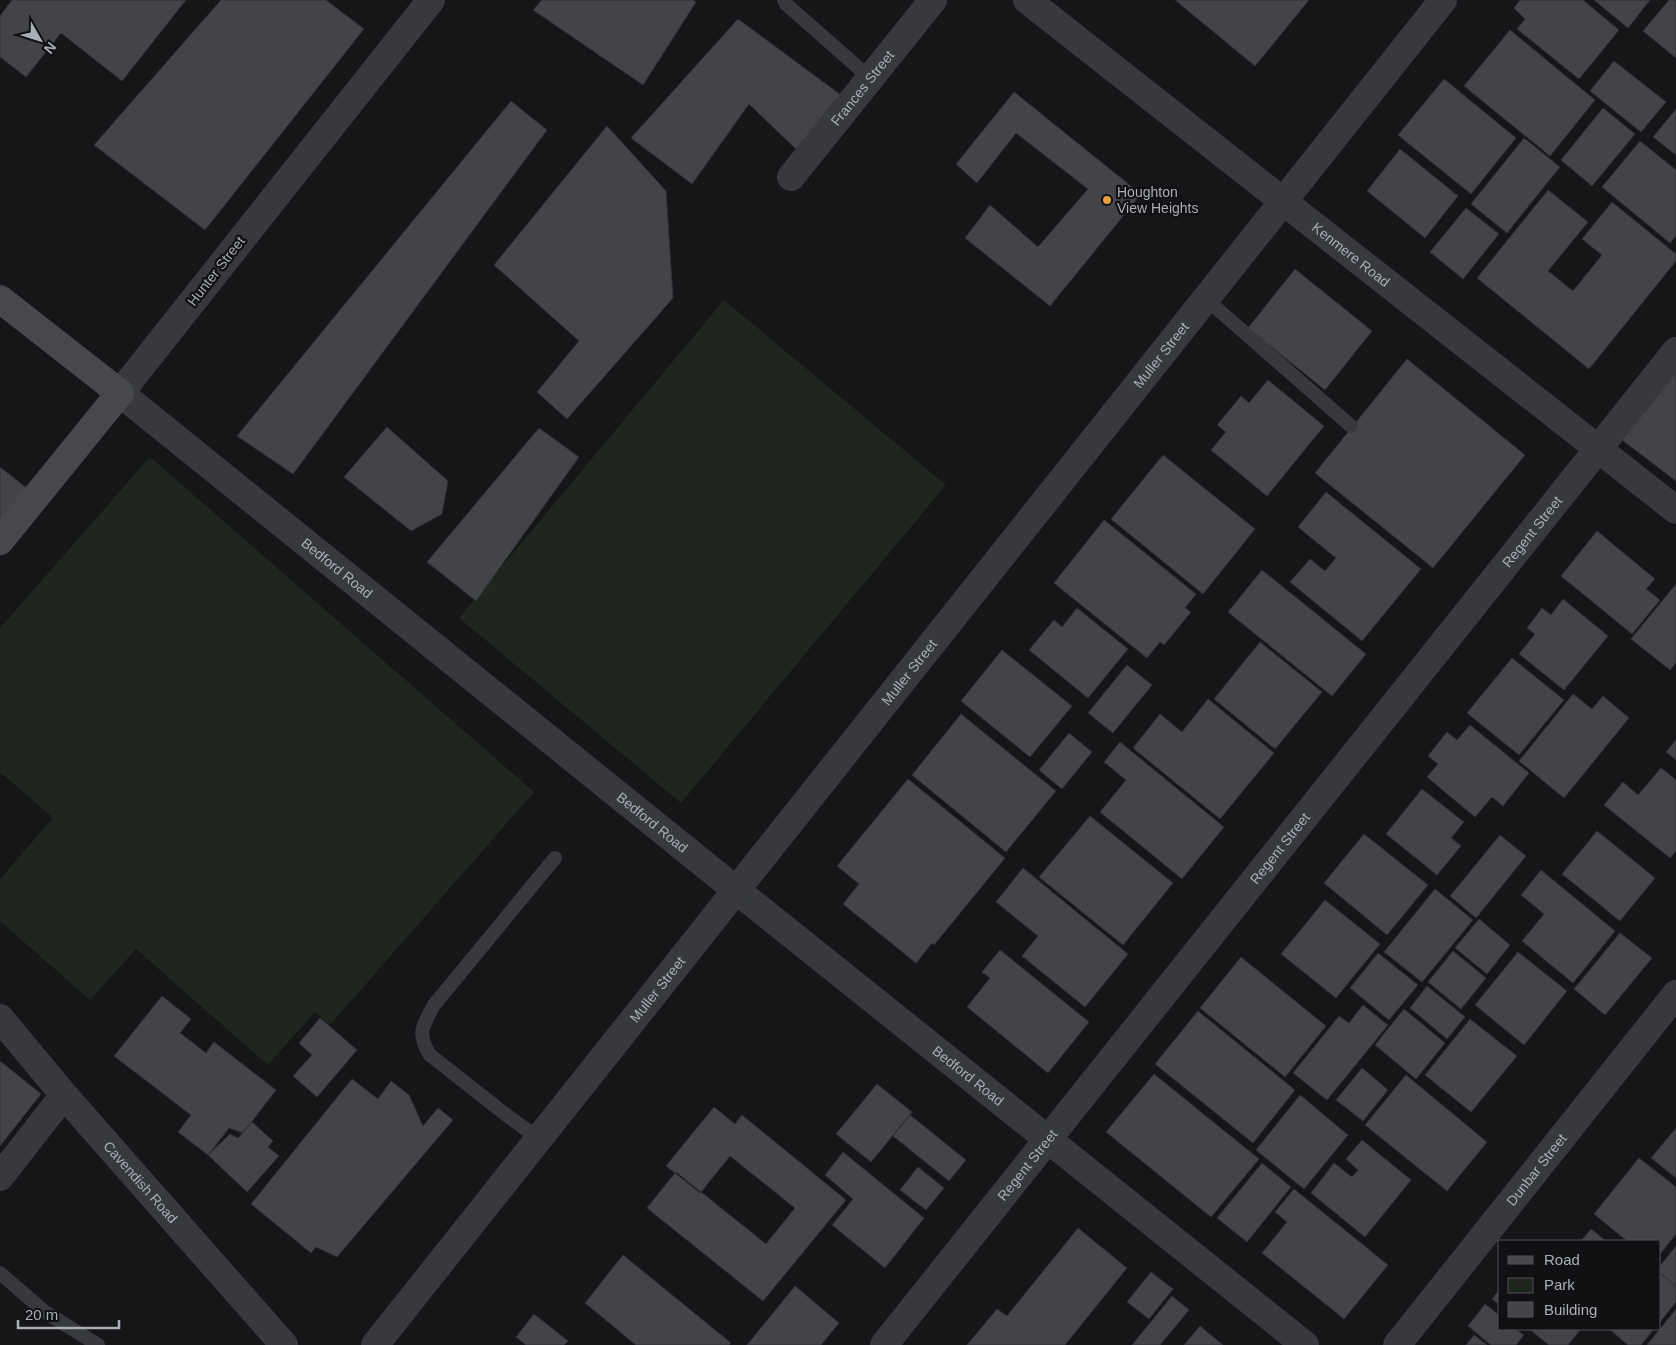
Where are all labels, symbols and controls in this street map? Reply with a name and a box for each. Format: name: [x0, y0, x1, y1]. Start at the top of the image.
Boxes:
north arrow: [15, 15, 65, 65]
text: N: [41, 39, 60, 57]
street label: Frances Street: [827, 47, 897, 129]
place label: Houghton View Heights: [1117, 184, 1198, 216]
marker: Houghton View Heights: [1101, 194, 1113, 206]
street label: Kenmere Road: [1309, 219, 1393, 290]
street label: Hunter Street: [184, 233, 248, 309]
street label: Muller Street: [1130, 319, 1192, 391]
street label: Regent Street: [1499, 493, 1565, 570]
street label: Bedford Road: [298, 535, 376, 601]
street label: Muller Street: [878, 636, 940, 708]
street label: Bedford Road: [614, 789, 691, 856]
street label: Regent Street: [1247, 809, 1313, 887]
street label: Muller Street: [626, 953, 688, 1026]
street label: Bedford Road: [929, 1042, 1007, 1109]
street label: Regent Street: [994, 1126, 1061, 1204]
street label: Dunbar Street: [1503, 1130, 1570, 1209]
street label: Cavendish Road: [100, 1138, 181, 1226]
legend: [1498, 1240, 1661, 1330]
text: Road: [1544, 1251, 1580, 1268]
text: Park: [1544, 1276, 1575, 1293]
scale bar: [18, 1298, 119, 1330]
text: Building: [1544, 1301, 1597, 1318]
text: 20 m: [25, 1306, 58, 1323]

